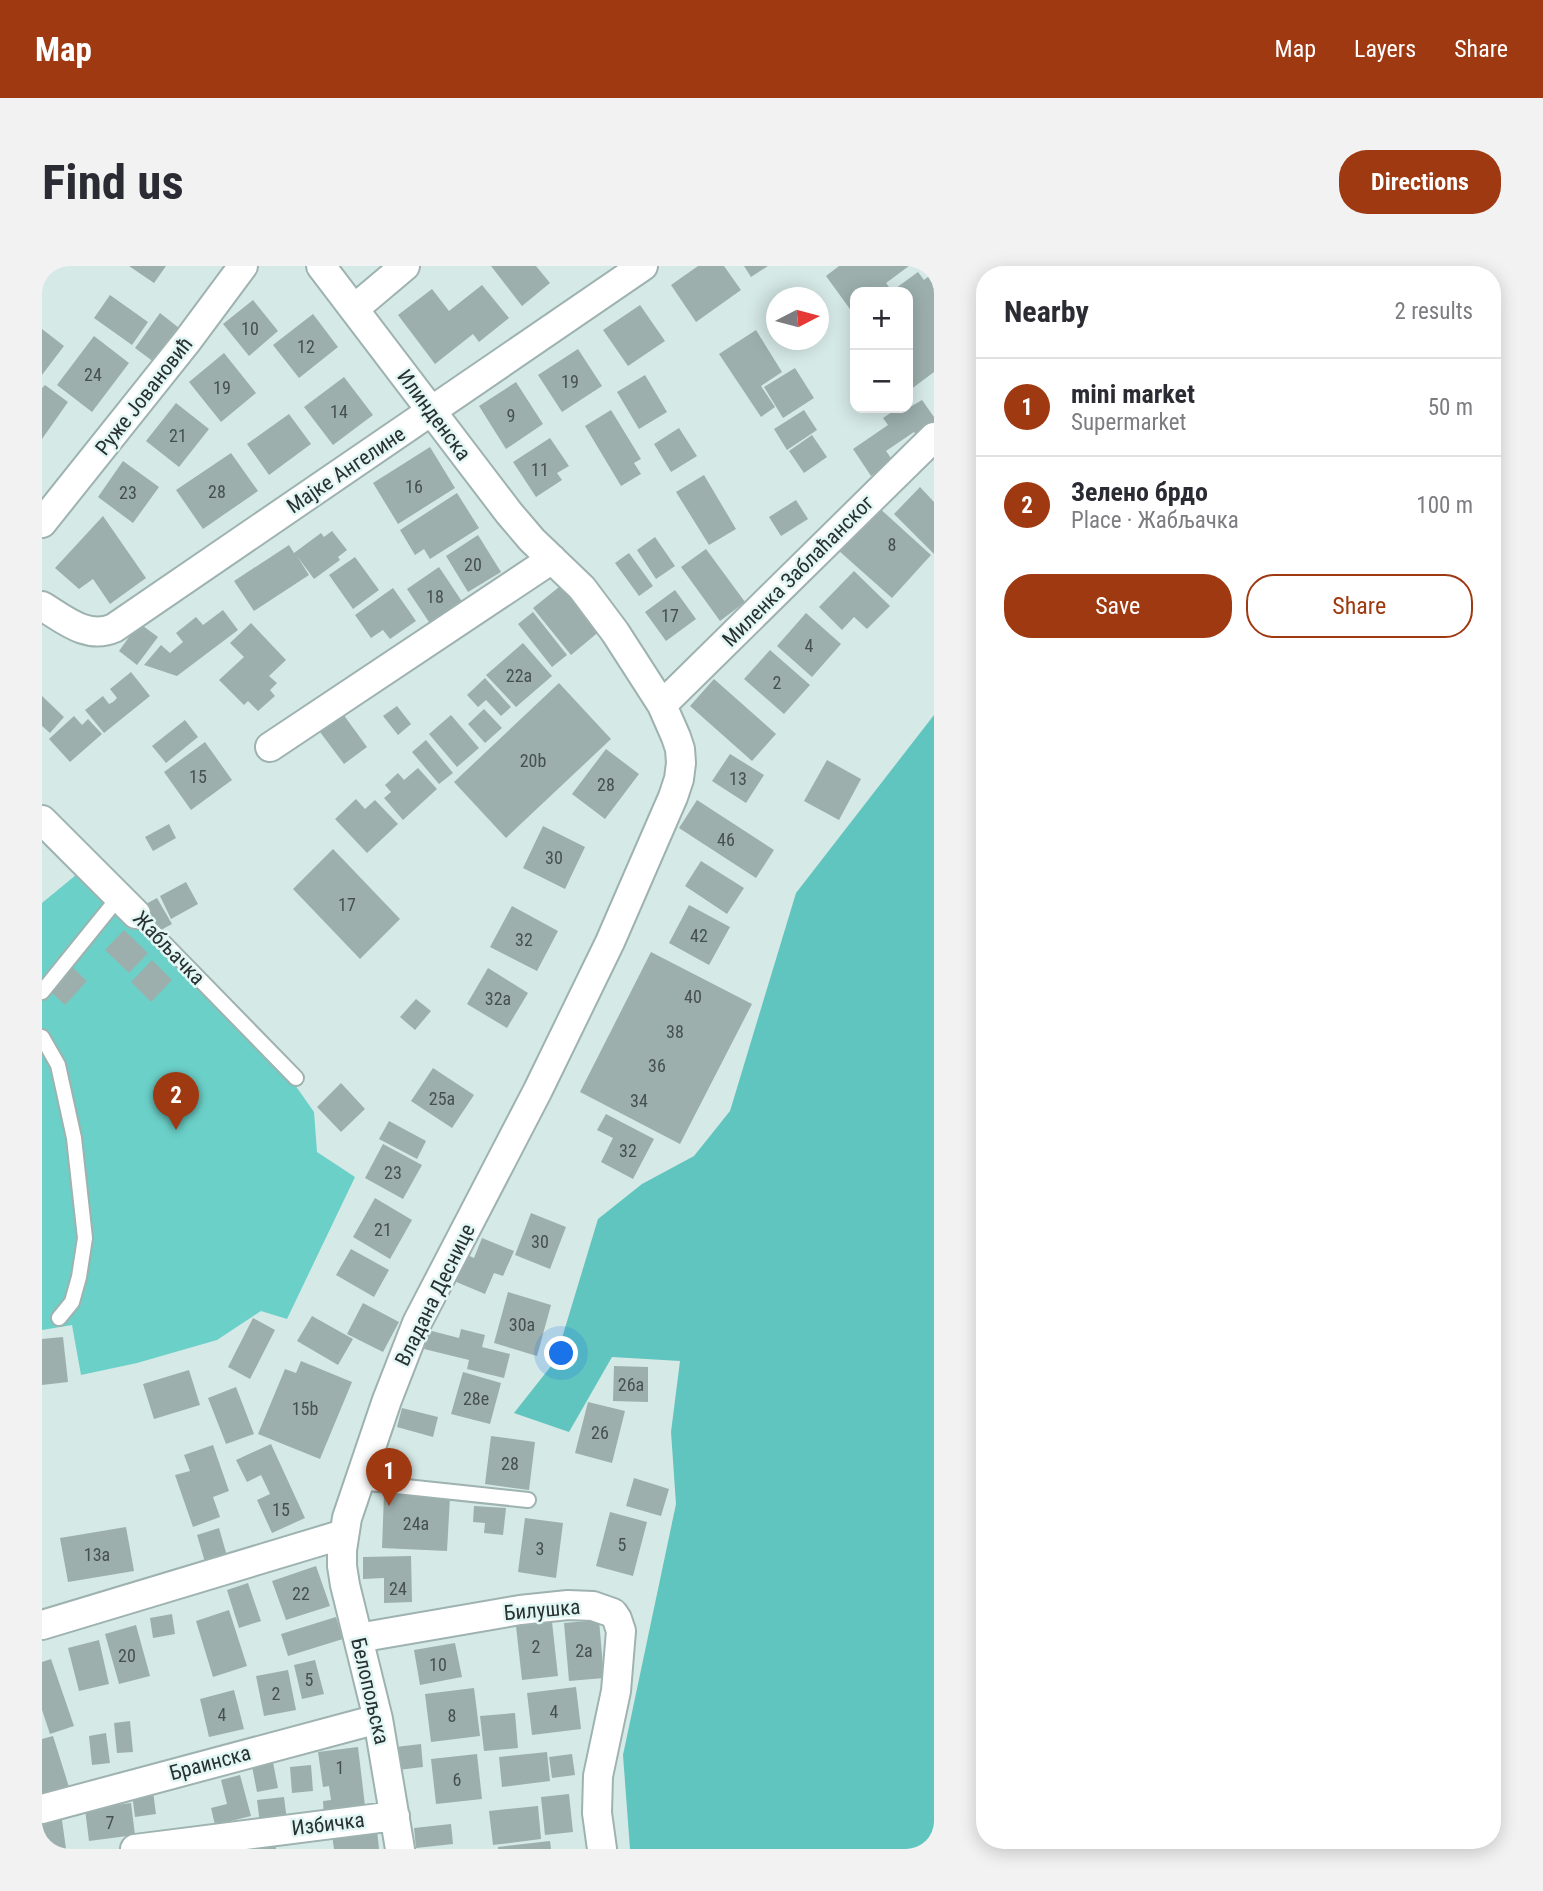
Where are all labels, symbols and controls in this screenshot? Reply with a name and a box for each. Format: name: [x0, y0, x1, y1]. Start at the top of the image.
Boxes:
text: Map: [35, 30, 92, 69]
text: Map: [1275, 35, 1316, 63]
text: Layers: [1354, 35, 1416, 63]
text: Share: [1454, 35, 1508, 63]
button: Directions: [1339, 150, 1501, 214]
text: Find us: [42, 154, 184, 211]
north arrow: [766, 287, 829, 350]
map controls: [850, 287, 913, 413]
button: +: [850, 287, 913, 350]
text: Nearby: [1004, 294, 1089, 329]
text: 2 results: [1395, 298, 1473, 325]
house number: 10: [241, 318, 259, 339]
street label: Руже Јовановић: [90, 332, 198, 460]
house number: 12: [297, 336, 315, 357]
button: −: [850, 350, 913, 413]
house number: 24: [84, 364, 102, 385]
street label: Илинденска: [392, 365, 476, 465]
house number: 19: [561, 371, 579, 392]
house number: 19: [213, 377, 231, 398]
text: mini market: [1071, 379, 1195, 409]
text: 1: [1021, 394, 1033, 421]
text: 50 m: [1428, 394, 1473, 421]
house number: 14: [330, 401, 348, 422]
house number: 9: [507, 405, 515, 426]
text: Supermarket: [1071, 409, 1186, 436]
street label: Мајке Ангелине: [282, 422, 410, 518]
house number: 21: [169, 425, 187, 446]
house number: 11: [531, 459, 549, 480]
house number: 16: [405, 476, 423, 497]
text: Зелено брдо: [1071, 477, 1208, 507]
house number: 28: [208, 481, 226, 502]
house number: 23: [119, 482, 137, 503]
street label: Миленка Заблаћанског: [717, 490, 879, 652]
text: 2: [1021, 492, 1033, 519]
text: 100 m: [1416, 492, 1473, 519]
text: Place · Жабљачка: [1071, 507, 1239, 534]
house number: 8: [888, 534, 896, 555]
house number: 20: [464, 554, 482, 575]
button: Save: [1004, 574, 1232, 638]
button: Share: [1246, 574, 1473, 638]
house number: 18: [426, 586, 444, 607]
house number: 17: [661, 605, 679, 626]
house number: 4: [805, 635, 814, 656]
house number: 22a: [506, 665, 532, 686]
house number: 2: [773, 672, 782, 693]
house number: 20b: [520, 750, 546, 771]
house number: 15: [189, 766, 207, 787]
house number: 13: [729, 768, 747, 789]
house number: 28: [597, 774, 615, 795]
house number: 46: [717, 829, 735, 850]
house number: 30: [545, 847, 563, 868]
house number: 17: [338, 894, 356, 915]
street label: Жабљачка: [128, 906, 210, 990]
house number: 42: [690, 925, 708, 946]
house number: 32: [515, 929, 533, 950]
house number: 40: [684, 986, 702, 1007]
house number: 32a: [485, 988, 511, 1009]
house number: 38: [666, 1021, 684, 1042]
house number: 36: [648, 1055, 666, 1076]
pin: 2: [153, 1072, 199, 1130]
house number: 25a: [429, 1088, 455, 1109]
house number: 34: [630, 1090, 648, 1111]
house number: 32: [619, 1140, 637, 1161]
house number: 23: [384, 1162, 402, 1183]
house number: 21: [374, 1219, 392, 1240]
street label: Владана Деснице: [390, 1220, 480, 1370]
house number: 30: [531, 1231, 549, 1252]
house number: 30a: [509, 1314, 535, 1335]
your location: [544, 1336, 578, 1370]
house number: 26a: [618, 1374, 644, 1395]
house number: 28e: [463, 1388, 489, 1409]
house number: 15b: [292, 1398, 318, 1419]
house number: 26: [591, 1422, 609, 1443]
pin: 1: [366, 1448, 412, 1506]
house number: 28: [501, 1453, 519, 1474]
house number: 15: [272, 1499, 290, 1520]
house number: 24a: [403, 1513, 429, 1534]
house number: 5: [618, 1534, 627, 1555]
house number: 3: [536, 1538, 544, 1559]
house number: 13a: [84, 1544, 110, 1565]
house number: 24: [389, 1578, 407, 1599]
house number: 22: [292, 1583, 310, 1604]
street label: Билушка: [503, 1595, 581, 1625]
street label: Белопољска: [346, 1635, 394, 1747]
house number: 2: [532, 1636, 541, 1657]
house number: 2a: [575, 1640, 593, 1661]
house number: 20: [118, 1645, 136, 1666]
house number: 10: [429, 1654, 447, 1675]
house number: 5: [305, 1669, 314, 1690]
house number: 2: [272, 1683, 281, 1704]
house number: 4: [550, 1701, 559, 1722]
house number: 4: [218, 1704, 227, 1725]
house number: 8: [448, 1705, 456, 1726]
street label: Браинска: [167, 1741, 253, 1785]
house number: 1: [336, 1757, 344, 1778]
house number: 6: [453, 1769, 461, 1790]
street label: Избичка: [290, 1808, 366, 1840]
house number: 7: [106, 1812, 115, 1833]

